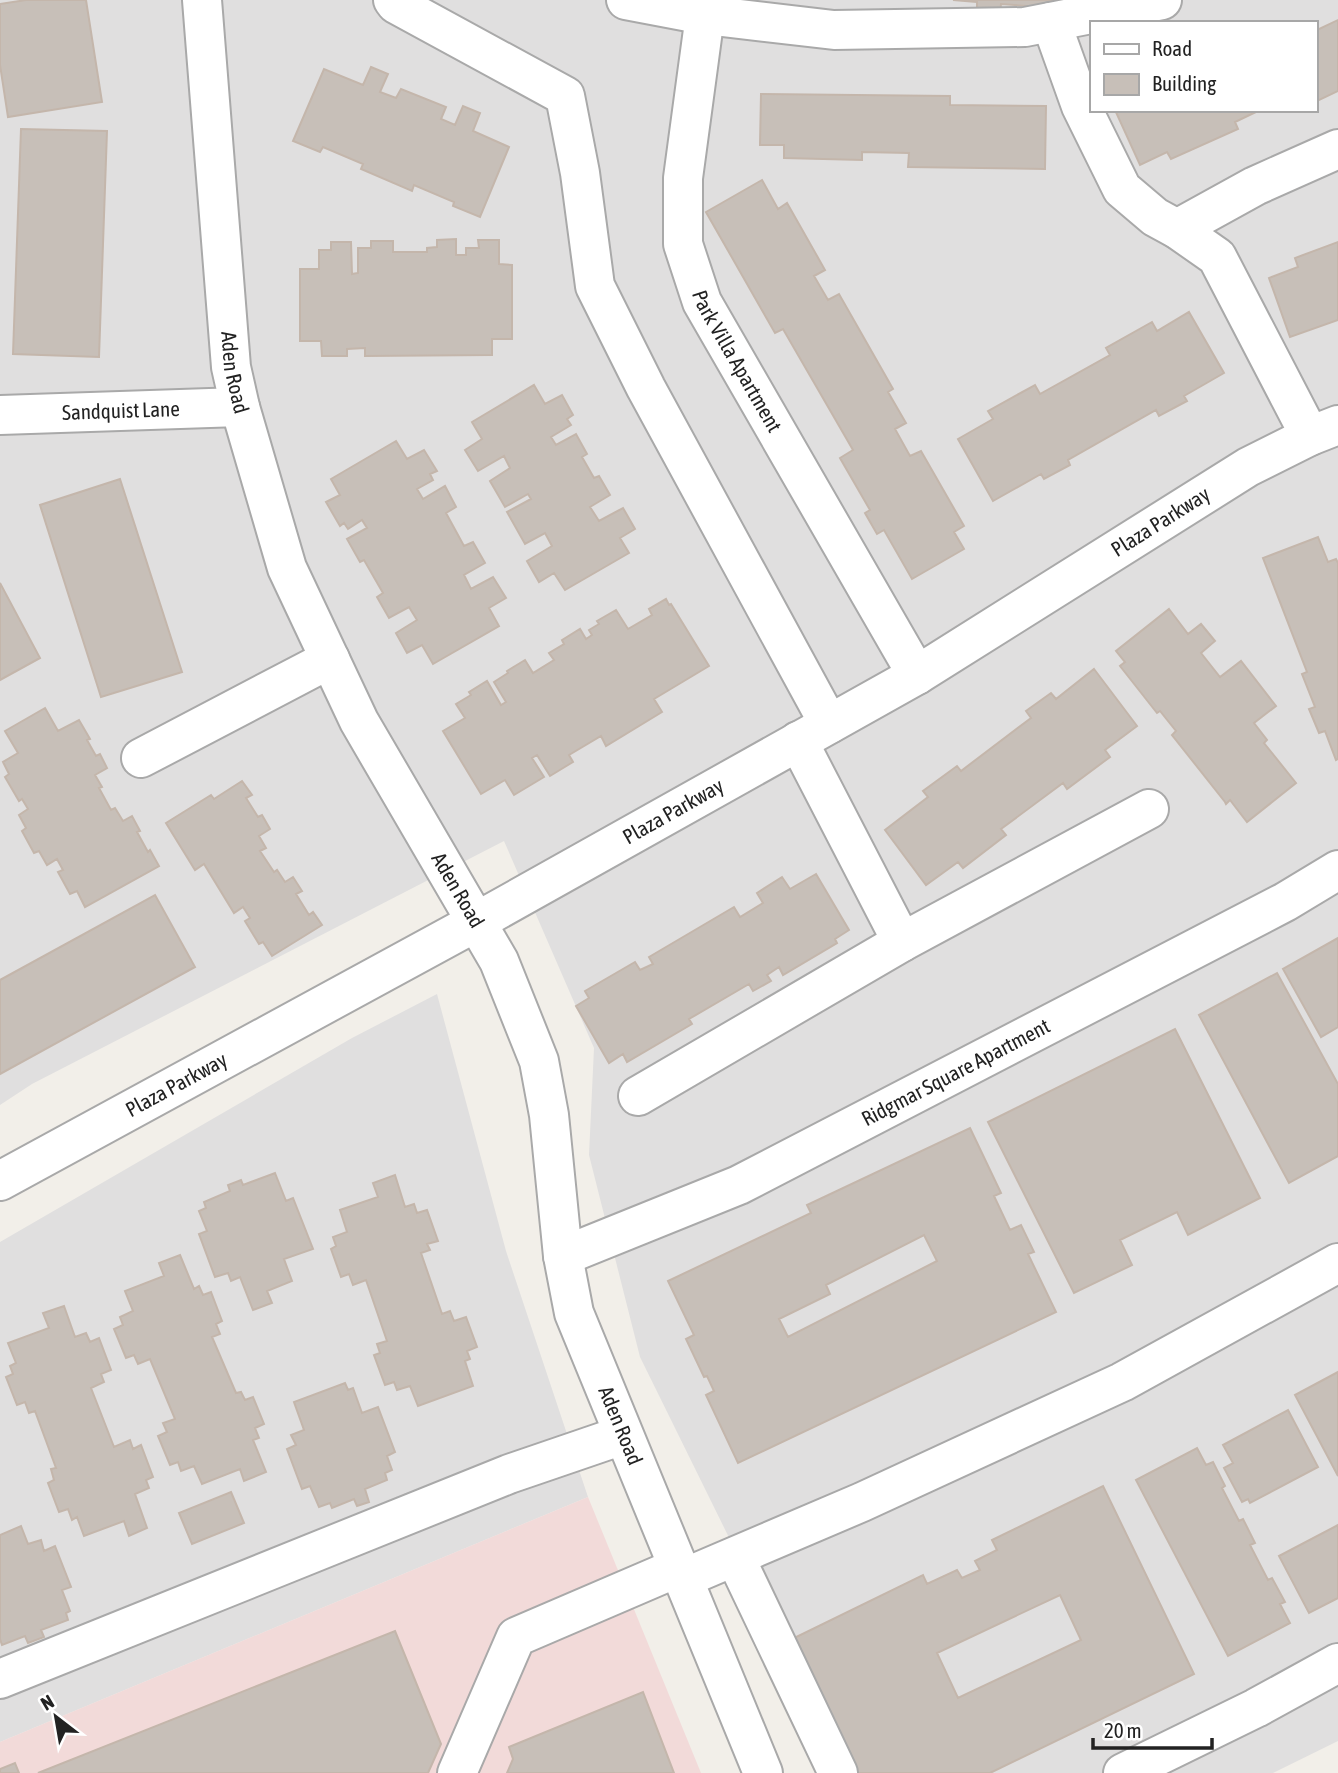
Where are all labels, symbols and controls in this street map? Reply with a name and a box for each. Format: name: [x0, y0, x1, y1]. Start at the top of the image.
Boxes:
legend: [1090, 21, 1317, 112]
text: Road: [1152, 36, 1192, 60]
text: Building: [1152, 71, 1216, 95]
street label: Park Villa Apartment: [688, 287, 787, 436]
street label: Aden Road: [217, 330, 254, 416]
street label: Sandquist Lane: [62, 396, 180, 424]
street label: Plaza Parkway: [1106, 481, 1214, 561]
street label: Plaza Parkway: [618, 773, 728, 848]
street label: Aden Road: [427, 848, 490, 932]
street label: Ridgmar Square Apartment: [857, 1013, 1054, 1130]
street label: Plaza Parkway: [121, 1047, 231, 1121]
street label: Aden Road: [594, 1382, 648, 1468]
north arrow: [21, 1682, 91, 1752]
text: N: [37, 1690, 58, 1715]
scale bar: [1093, 1706, 1212, 1750]
text: 20 m: [1104, 1718, 1142, 1742]

